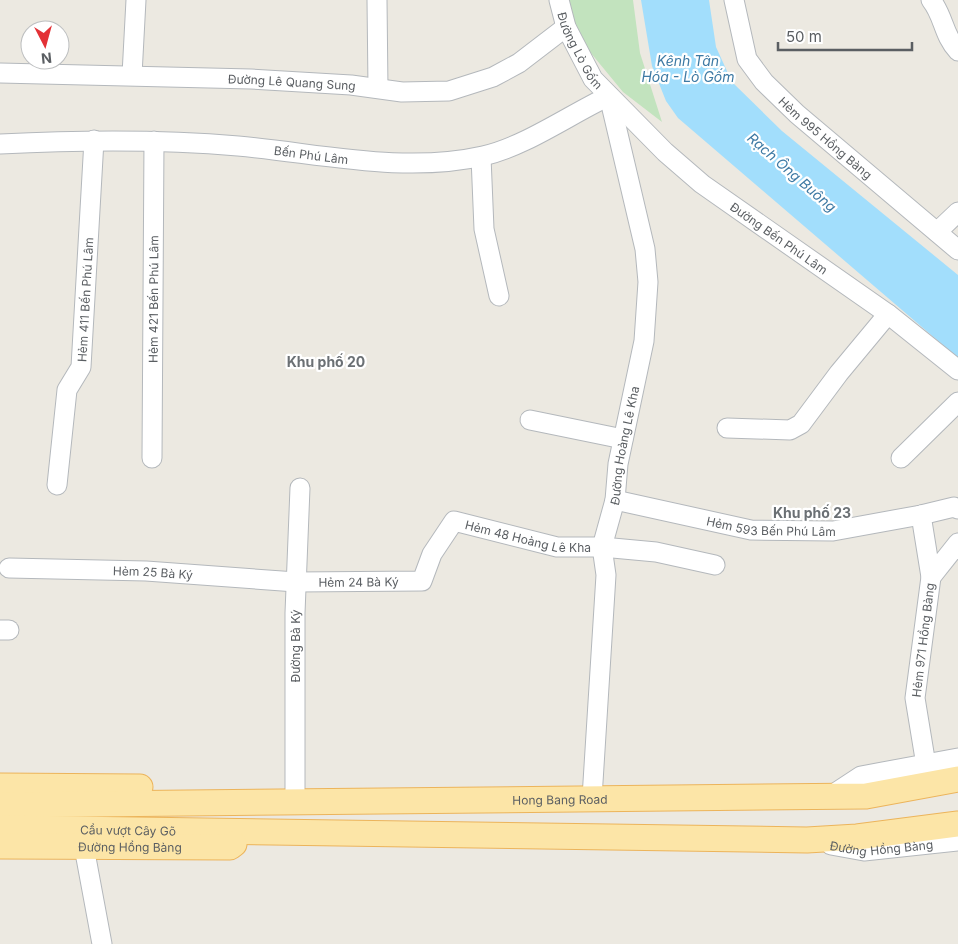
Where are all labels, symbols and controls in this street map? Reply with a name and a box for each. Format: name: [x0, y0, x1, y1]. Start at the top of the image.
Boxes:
street label: Đường Lò Gốm: [555, 10, 606, 92]
north arrow: [20, 20, 70, 70]
scale bar: [778, 20, 912, 52]
text: 50 m: [786, 27, 822, 46]
text: N: [40, 49, 53, 67]
water label: Kênh Tân Hóa - Lò Gốm: [641, 52, 735, 85]
street label: Đường Lê Quang Sung: [228, 71, 357, 93]
street label: Hẻm 995 Hồng Bàng: [776, 93, 875, 182]
water label: Rạch Ông Buông: [744, 129, 840, 215]
street label: Bến Phú Lâm: [273, 142, 349, 167]
street label: Đường Bến Phú Lâm: [728, 199, 831, 277]
street label: Hẻm 421 Bến Phú Lâm: [145, 235, 161, 363]
street label: Hẻm 411 Bến Phú Lâm: [74, 237, 96, 362]
district label: Khu phố 20: [287, 353, 365, 370]
street label: Đường Hoàng Lê Kha: [606, 384, 642, 507]
district label: Khu phố 23: [773, 504, 851, 521]
street label: Hẻm 593 Bến Phú Lâm: [705, 513, 836, 539]
street label: Hẻm 48 Hoàng Lê Kha: [464, 517, 591, 555]
street label: Hẻm 25 Bà Ký: [113, 563, 194, 582]
street label: Hẻm 24 Bà Ký: [318, 574, 399, 589]
street label: Hẻm 971 Hồng Bàng: [909, 582, 937, 698]
street label: Đường Bà Ký: [287, 609, 303, 683]
street label: Hong Bang Road: [512, 791, 608, 807]
street label: Cầu vượt Cây Gõ: [80, 822, 176, 838]
street label: Đường Hồng Bàng: [829, 836, 934, 859]
street label: Đường Hồng Bàng: [78, 839, 182, 854]

